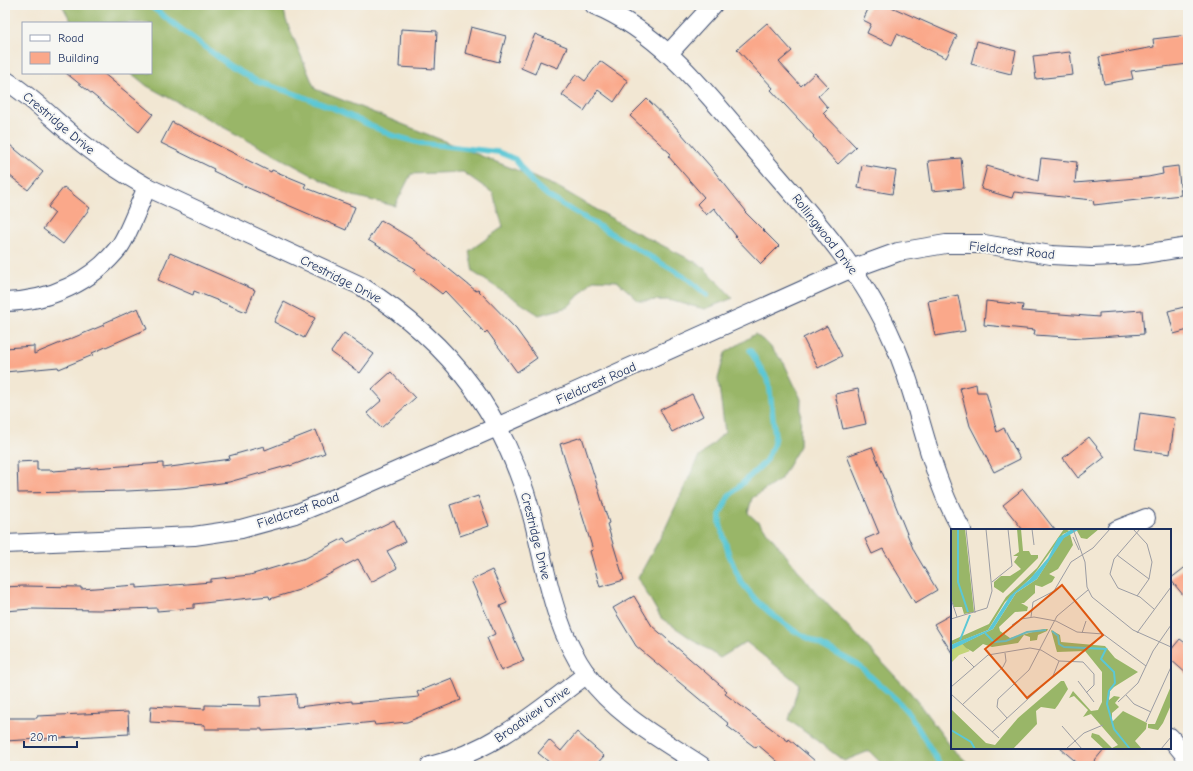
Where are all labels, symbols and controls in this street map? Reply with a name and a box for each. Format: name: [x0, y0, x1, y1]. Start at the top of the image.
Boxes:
legend: [22, 22, 152, 74]
text: Road: [58, 31, 84, 45]
text: Building: [58, 51, 99, 65]
street label: Crestridge Drive: [20, 89, 98, 158]
street label: Rollingwood Drive: [789, 191, 861, 277]
street label: Fieldcrest Road: [968, 238, 1056, 262]
street label: Crestridge Drive: [298, 252, 385, 306]
street label: Fieldcrest Road: [554, 359, 638, 407]
street label: Fieldcrest Road: [255, 489, 341, 531]
street label: Crestridge Drive: [518, 491, 554, 582]
inset map: [951, 529, 1171, 749]
street label: Broadview Drive: [491, 682, 573, 746]
scale bar: [24, 723, 77, 749]
text: 20 m: [30, 730, 58, 744]

